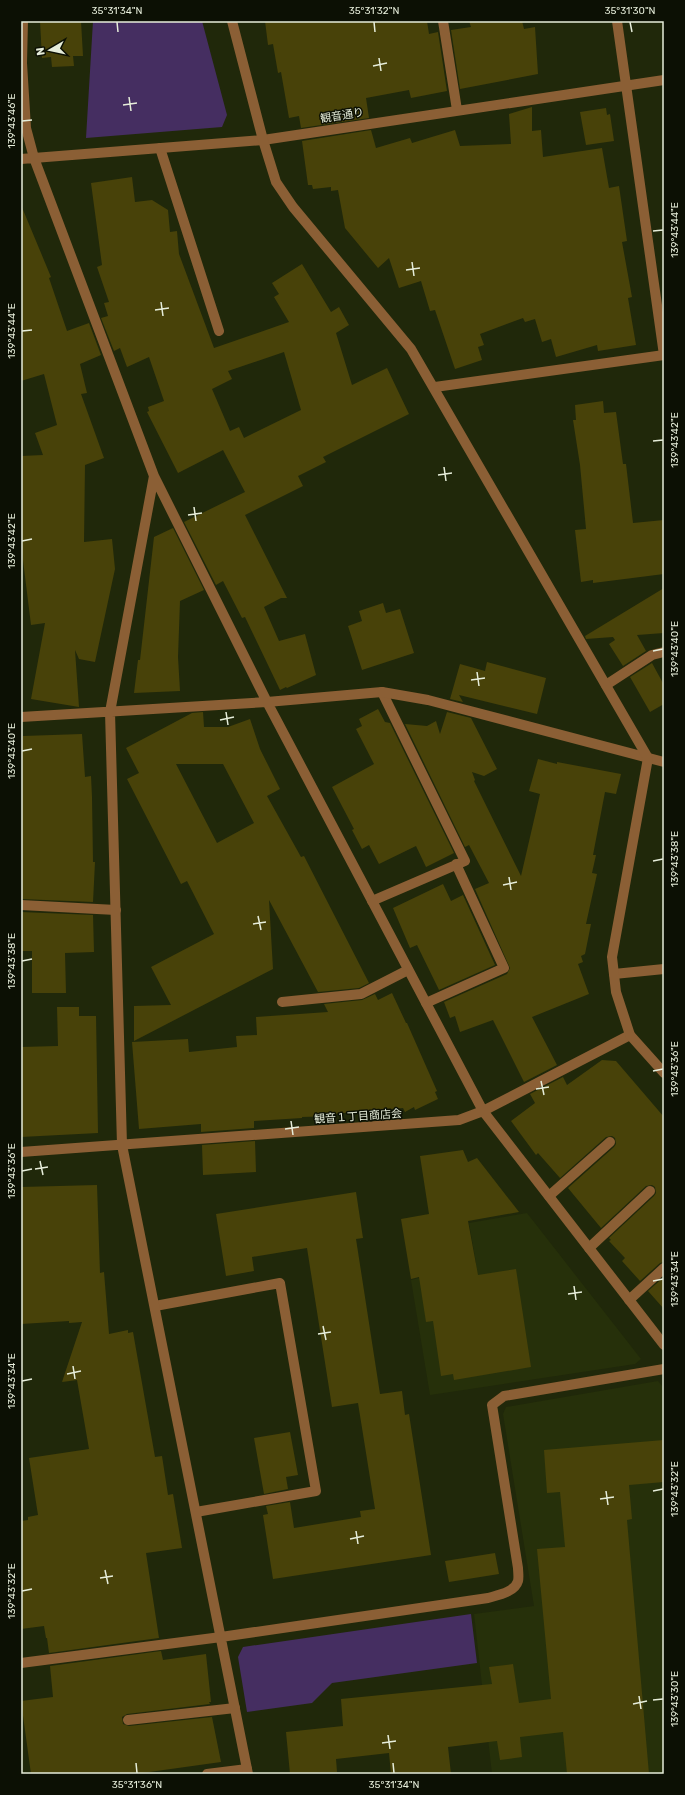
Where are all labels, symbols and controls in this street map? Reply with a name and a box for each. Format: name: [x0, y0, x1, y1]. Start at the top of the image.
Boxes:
text: 35°31'34"N: [92, 5, 142, 17]
text: 35°31'32"N: [349, 5, 399, 17]
text: 35°31'30"N: [604, 5, 656, 17]
north arrow: [30, 30, 70, 70]
text: N: [34, 46, 48, 56]
text: 139°43'46"E: [6, 93, 18, 149]
street label: 観音通り: [319, 106, 365, 125]
text: 139°43'44"E: [669, 202, 681, 258]
text: 139°43'44"E: [6, 303, 18, 359]
text: 139°43'42"E: [669, 412, 681, 468]
text: 139°43'42"E: [6, 513, 18, 569]
text: 139°43'40"E: [669, 621, 681, 677]
text: 139°43'40"E: [6, 723, 18, 779]
text: 139°43'38"E: [669, 831, 681, 887]
text: 139°43'38"E: [6, 933, 18, 989]
text: 139°43'36"E: [669, 1041, 681, 1097]
street label: 観音１丁目商店会: [314, 1107, 402, 1126]
text: 139°43'36"E: [6, 1143, 18, 1199]
text: 139°43'34"E: [669, 1251, 681, 1307]
text: 139°43'34"E: [6, 1353, 18, 1409]
text: 139°43'32"E: [669, 1461, 681, 1517]
text: 139°43'32"E: [6, 1563, 18, 1619]
text: 139°43'30"E: [669, 1671, 681, 1727]
text: 35°31'36"N: [112, 1779, 162, 1791]
text: 35°31'34"N: [369, 1779, 419, 1791]

